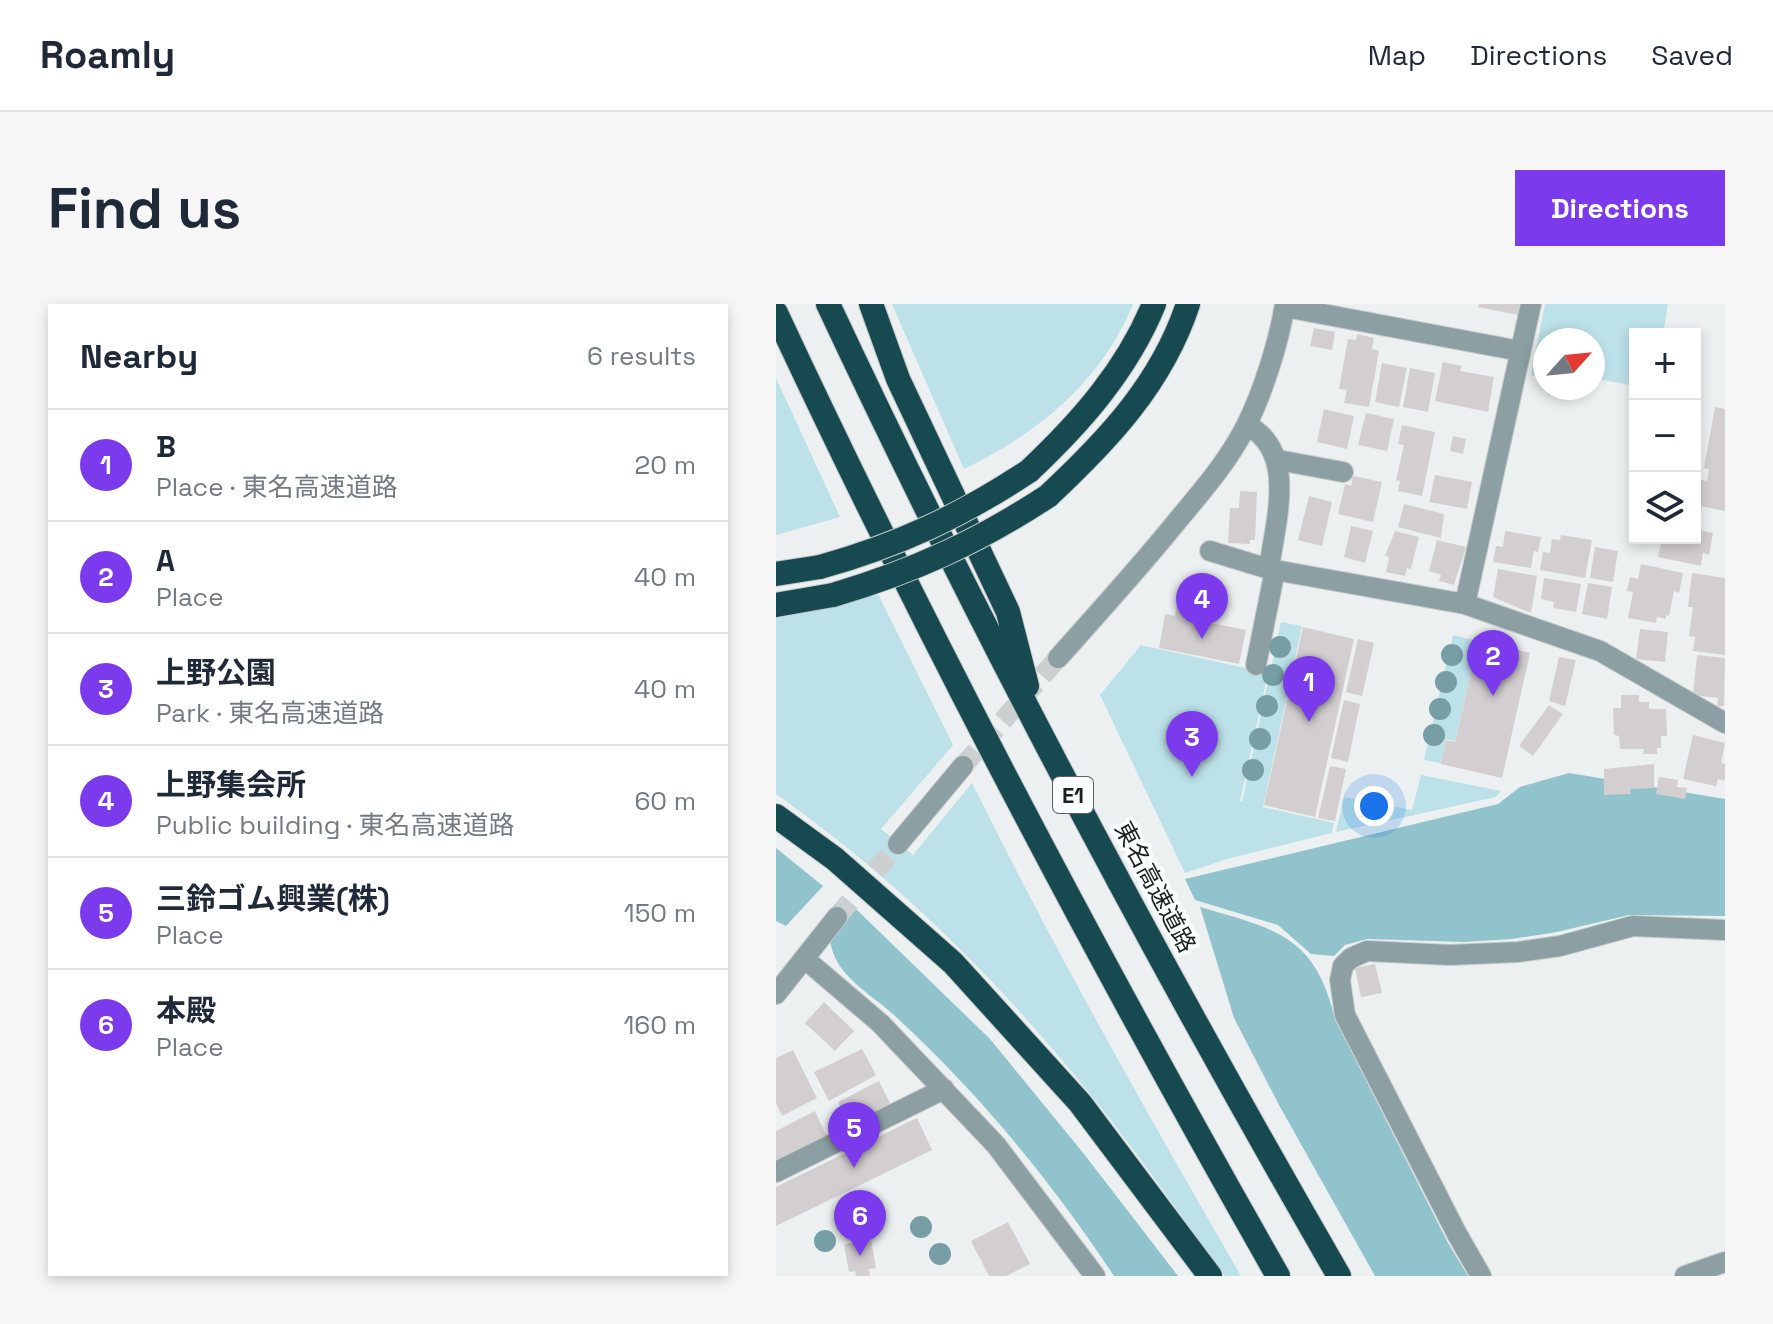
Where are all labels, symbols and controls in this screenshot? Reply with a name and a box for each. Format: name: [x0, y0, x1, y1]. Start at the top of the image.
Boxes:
text: Roamly: [40, 31, 175, 79]
text: Map: [1368, 37, 1426, 73]
text: Directions: [1470, 37, 1607, 73]
text: Saved: [1651, 37, 1733, 73]
button: Directions: [1515, 170, 1725, 246]
text: Find us: [48, 173, 241, 244]
north arrow: [1533, 328, 1605, 400]
map controls: [1629, 328, 1701, 544]
button: +: [1629, 328, 1701, 400]
text: Nearby: [80, 335, 198, 378]
text: 6 results: [587, 339, 696, 373]
button: −: [1629, 400, 1701, 472]
text: B: [156, 427, 176, 466]
text: 1: [100, 448, 112, 482]
text: 20 m: [635, 448, 696, 482]
text: Place · 東名高速道路: [156, 470, 398, 504]
button: layers: [1629, 472, 1701, 544]
text: A: [156, 541, 175, 580]
text: 2: [98, 560, 114, 594]
text: 40 m: [634, 560, 696, 594]
pin: 4: [1176, 573, 1228, 639]
text: Place: [156, 580, 224, 614]
pin: 2: [1467, 630, 1519, 696]
text: 上野公園: [156, 653, 276, 692]
pin: 1: [1283, 656, 1335, 722]
text: 3: [98, 672, 114, 706]
text: 40 m: [634, 672, 696, 706]
text: Park · 東名高速道路: [156, 696, 384, 730]
pin: 3: [1166, 711, 1218, 777]
text: 上野集会所: [156, 765, 306, 804]
road number: E1: [1053, 777, 1093, 813]
text: 4: [98, 784, 114, 818]
text: 60 m: [634, 784, 696, 818]
your location: [1354, 786, 1394, 826]
text: Public building · 東名高速道路: [156, 808, 515, 842]
street label: 東名高速道路: [1108, 816, 1203, 958]
text: 三鈴ゴム興業(株): [156, 879, 390, 918]
text: 5: [98, 896, 114, 930]
text: 150 m: [624, 896, 696, 930]
text: Place: [156, 918, 224, 952]
text: 本殿: [156, 991, 216, 1030]
text: 6: [98, 1008, 114, 1042]
text: 160 m: [624, 1008, 696, 1042]
text: Place: [156, 1030, 224, 1064]
pin: 5: [828, 1102, 880, 1168]
pin: 6: [834, 1190, 886, 1256]

